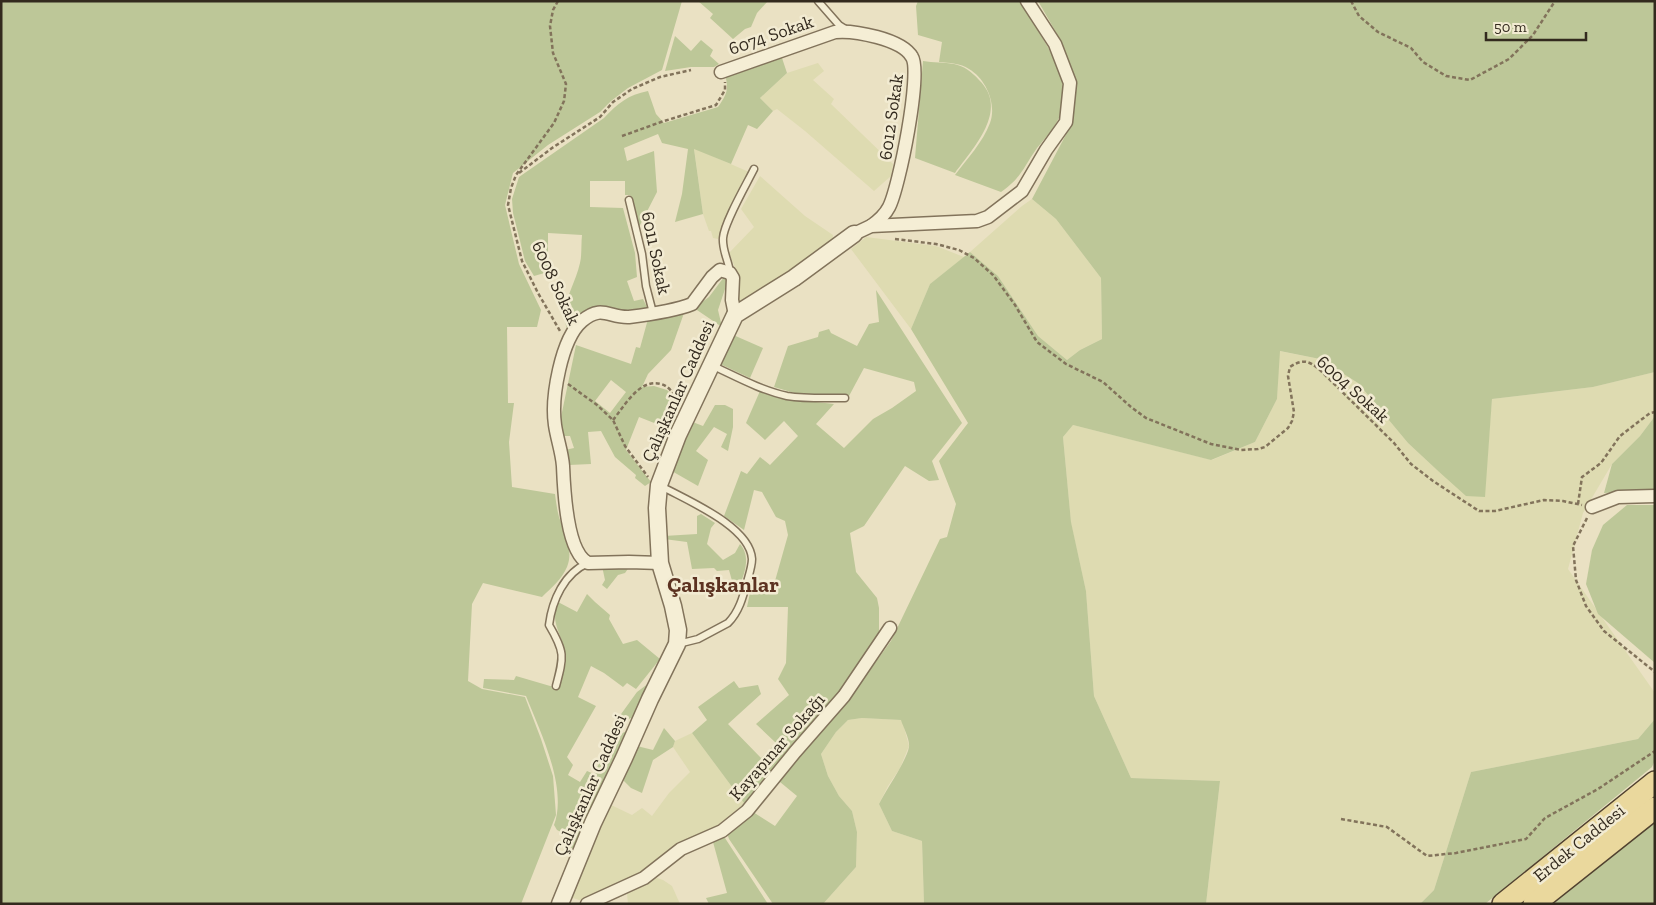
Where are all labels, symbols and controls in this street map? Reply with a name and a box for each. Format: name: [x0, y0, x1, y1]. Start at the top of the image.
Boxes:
street label: 6074 Sokak: [726, 10, 817, 60]
scale bar: [1486, 10, 1586, 42]
text: 50 m: [1494, 18, 1527, 36]
street label: 6012 Sokak: [874, 72, 908, 161]
street label: 6011 Sokak: [636, 210, 676, 297]
street label: 6008 Sokak: [527, 237, 585, 329]
street label: Çalışkanlar Caddesi: [637, 317, 719, 465]
street label: 6004 Sokak: [1312, 351, 1394, 428]
district label: Çalışkanlar: [667, 571, 779, 598]
street label: Kayapınar Sokağı: [724, 689, 830, 805]
street label: Çalışkanlar Caddesi: [549, 711, 631, 859]
street label: Erdek Caddesi: [1529, 799, 1629, 887]

